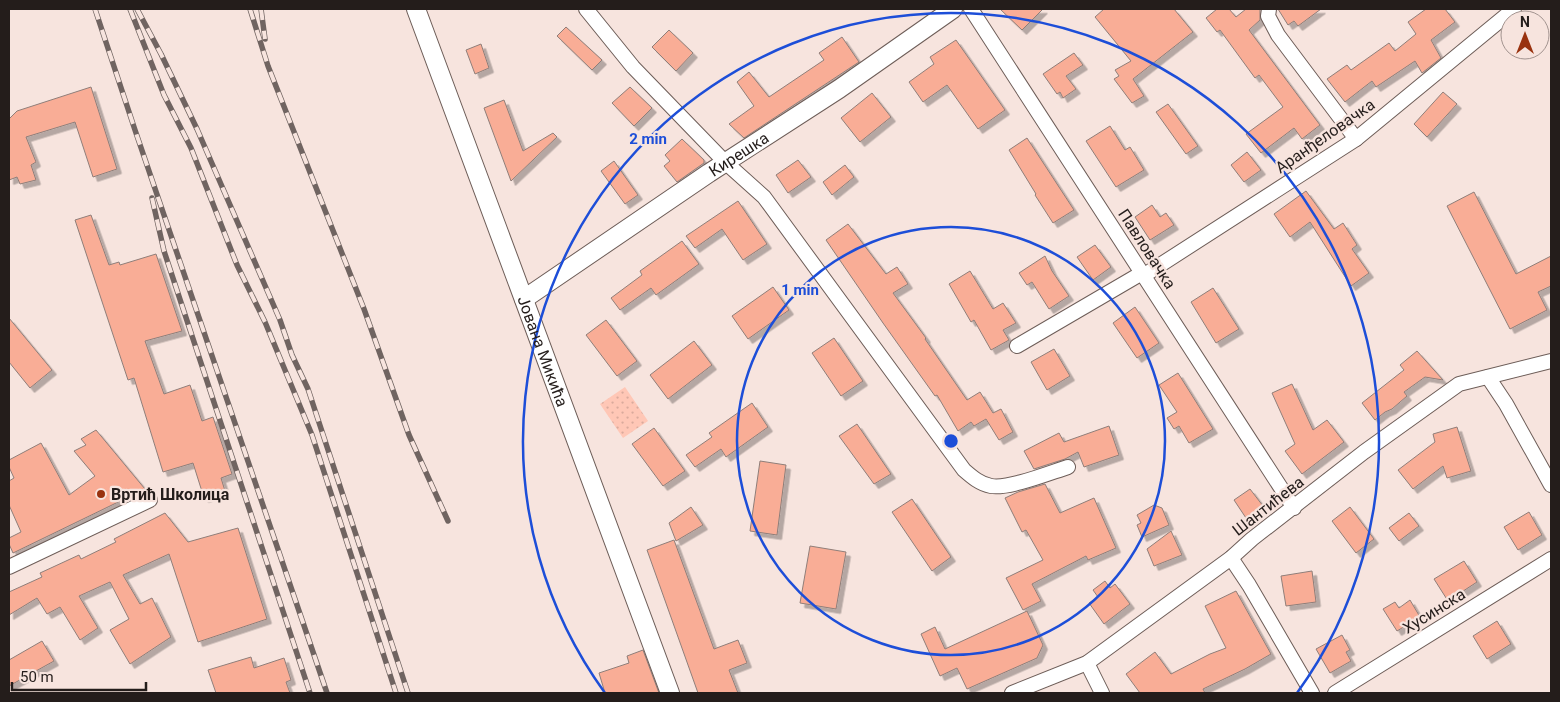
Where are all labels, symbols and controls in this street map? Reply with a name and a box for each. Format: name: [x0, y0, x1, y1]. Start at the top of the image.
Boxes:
north arrow: [1500, 10, 1550, 60]
text: N: [1520, 14, 1530, 30]
street label: Аранђеловачка: [1272, 95, 1378, 177]
street label: Кирешка: [705, 128, 772, 180]
text: 2 min: [629, 130, 667, 148]
street label: Павловачка: [1114, 205, 1180, 293]
text: 1 min: [781, 281, 819, 299]
street label: Јована Микића: [514, 293, 572, 409]
centre of rings: [942, 432, 960, 450]
street label: Шантићева: [1229, 472, 1307, 540]
place label: Вртић Школица: [111, 485, 230, 504]
marker: Вртић Школица: [95, 488, 107, 500]
street label: Хусинска: [1399, 584, 1469, 638]
scale bar: [12, 660, 146, 692]
text: 50 m: [20, 668, 54, 686]

